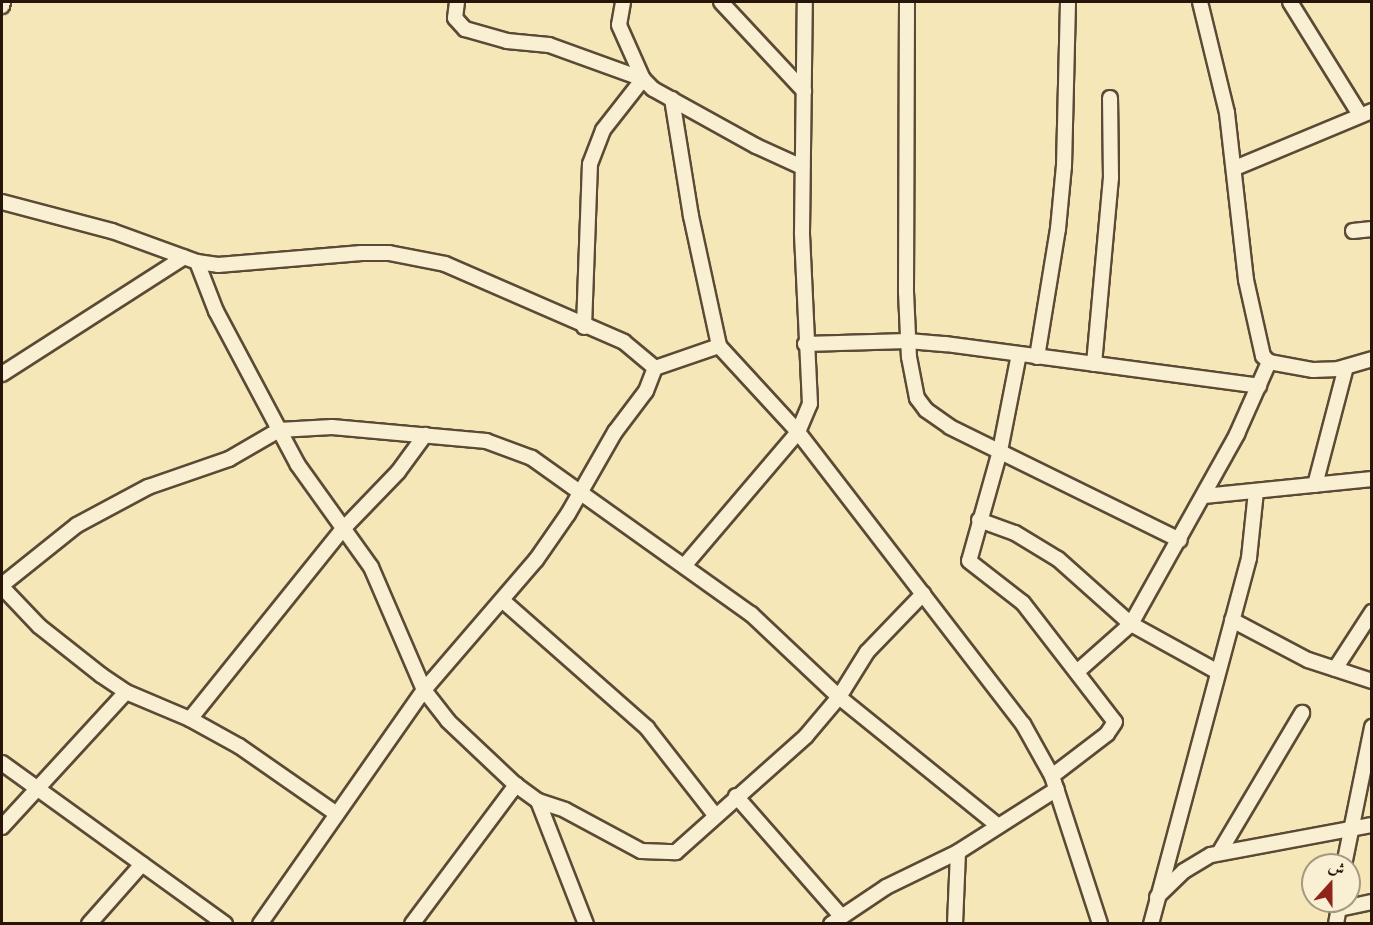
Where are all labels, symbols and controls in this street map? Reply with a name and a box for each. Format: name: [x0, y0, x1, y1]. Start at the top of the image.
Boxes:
north arrow: [1301, 853, 1361, 913]
text: ش: [1325, 855, 1348, 881]

